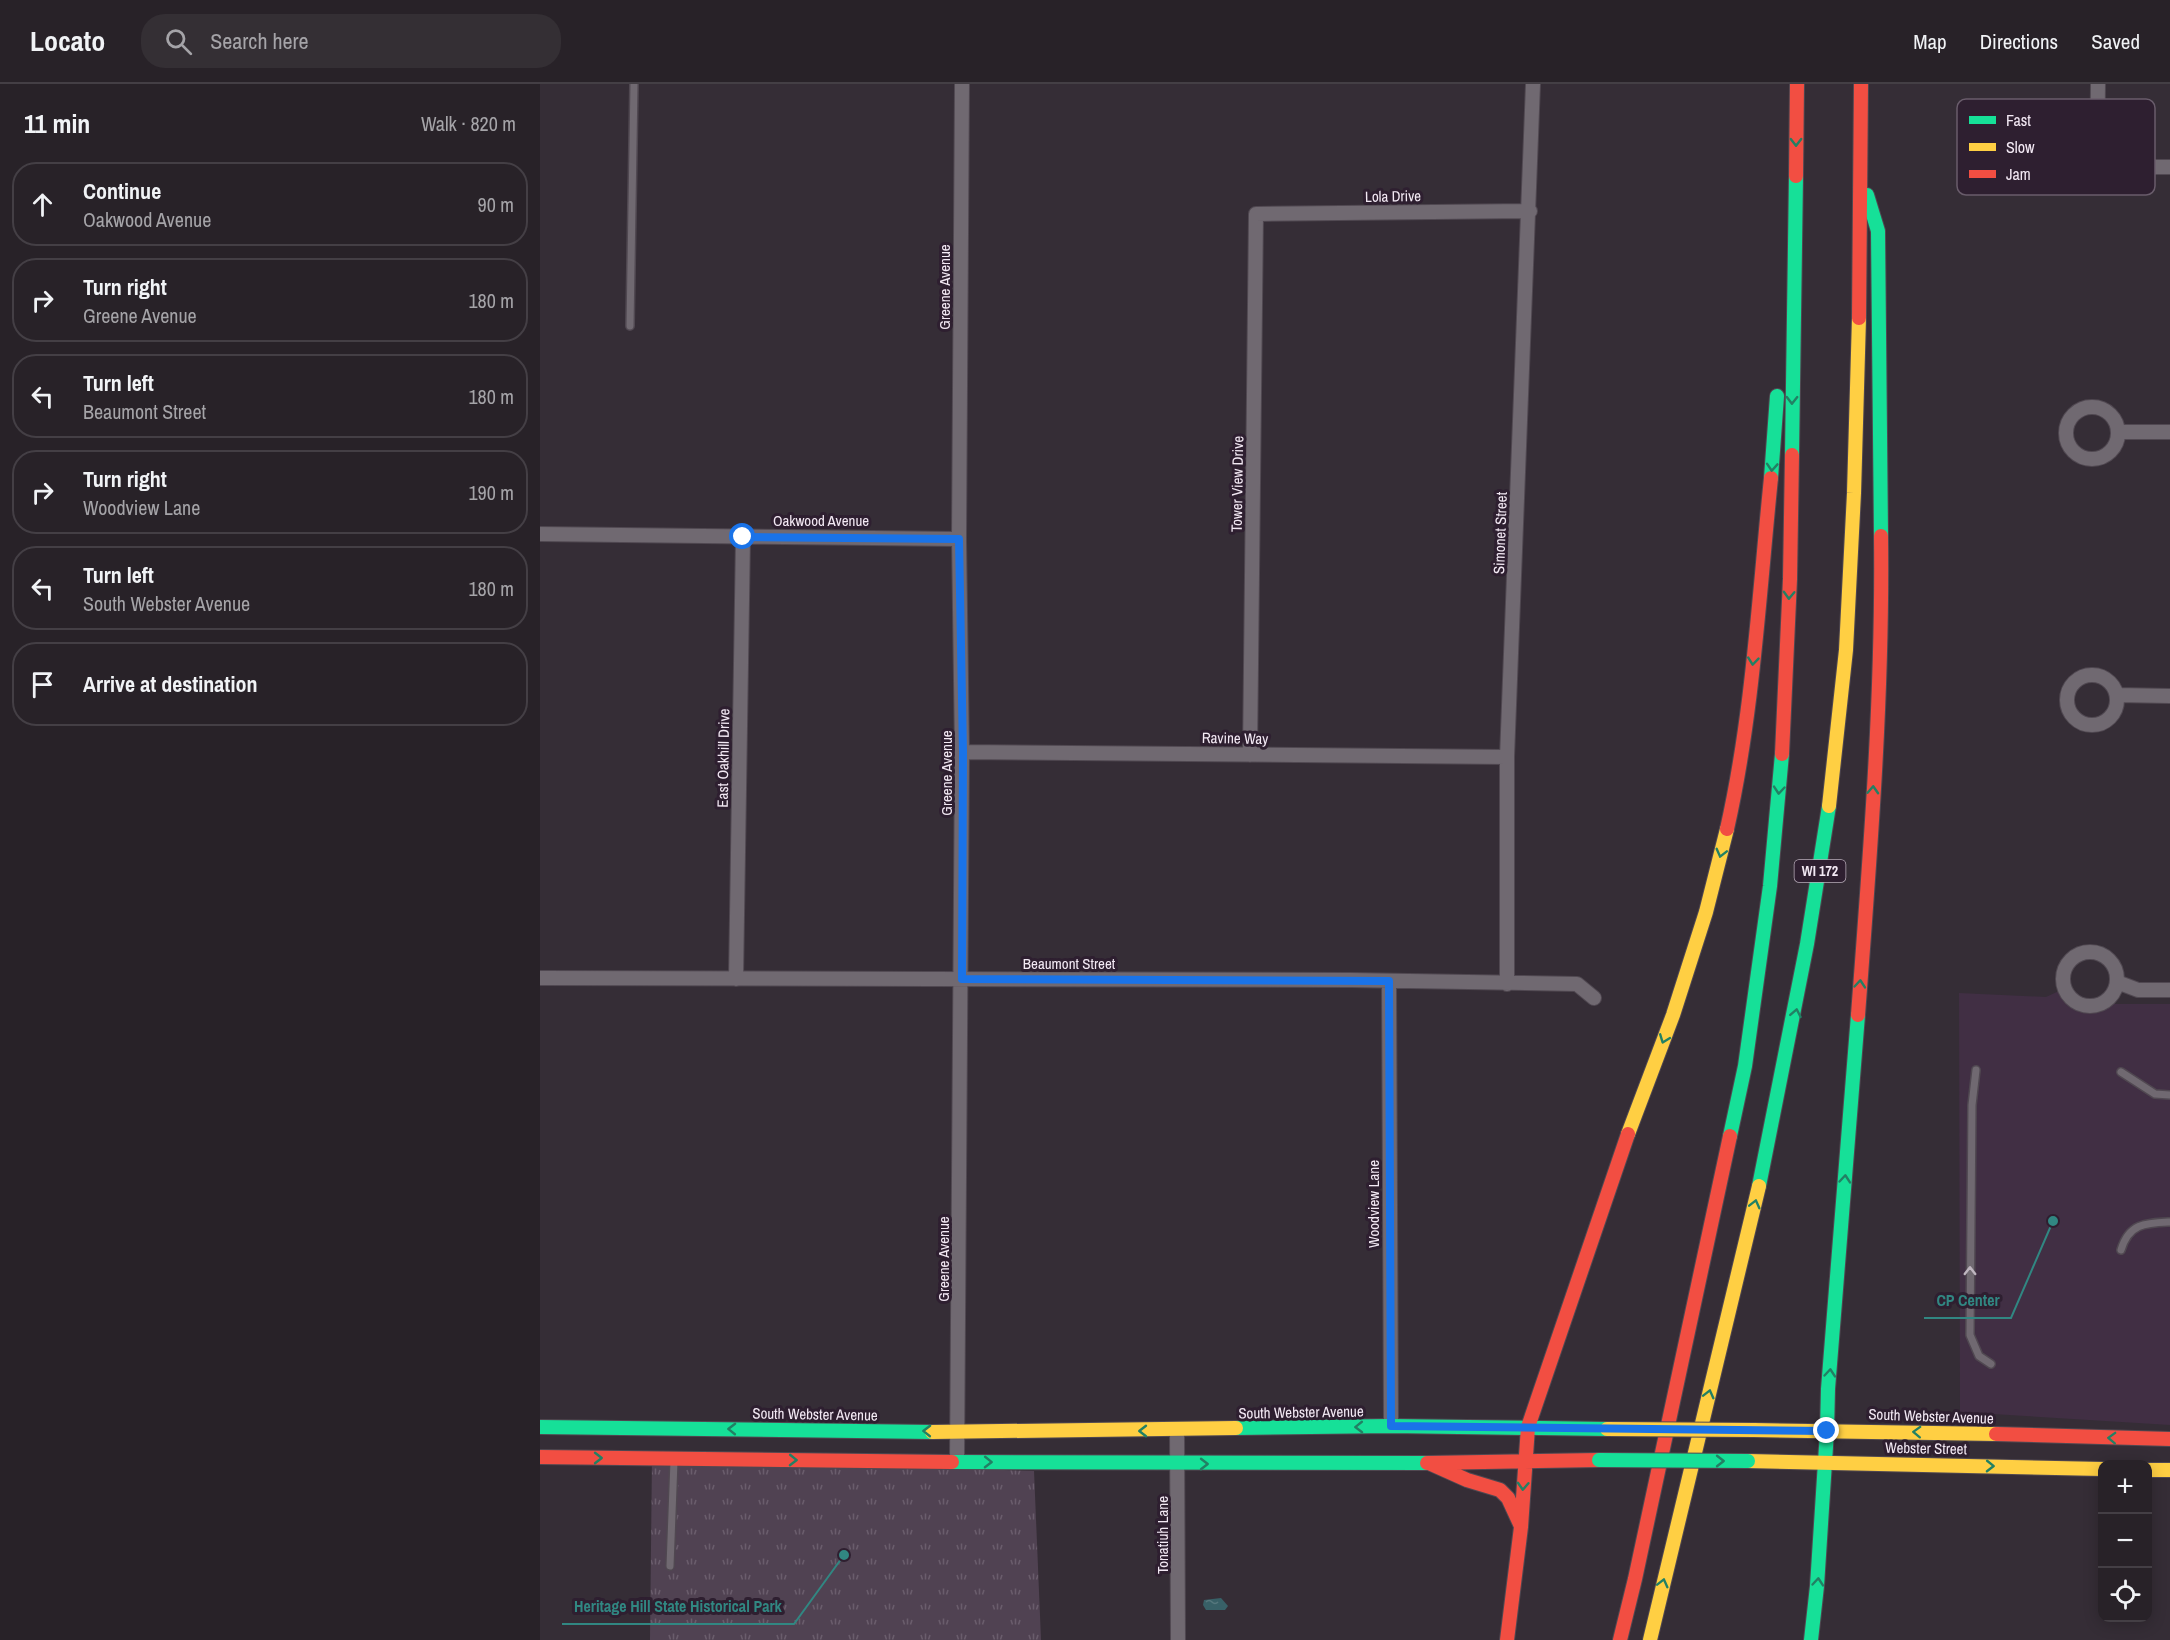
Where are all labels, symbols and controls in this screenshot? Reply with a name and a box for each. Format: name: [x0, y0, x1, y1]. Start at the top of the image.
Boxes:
search box: [141, 14, 561, 68]
text: Locato: [30, 22, 105, 60]
icon: search: [162, 25, 195, 58]
text: Search here: [210, 26, 309, 56]
text: Map: [1913, 27, 1947, 56]
text: Directions: [1980, 27, 2058, 56]
text: Saved: [2091, 27, 2140, 56]
legend: [1957, 99, 2155, 195]
text: 11 min: [24, 106, 90, 141]
text: Fast: [2006, 109, 2031, 131]
text: Walk · 820 m: [421, 110, 516, 137]
text: Slow: [2006, 136, 2035, 158]
one-way arrow: [1790, 138, 1802, 147]
text: Jam: [2006, 163, 2031, 185]
text: Continue: [83, 176, 161, 206]
street label: Lola Drive: [1365, 185, 1421, 207]
icon: ahead: [26, 188, 59, 221]
text: 90 m: [478, 191, 514, 218]
text: Oakwood Avenue: [83, 206, 211, 233]
street label: Greene Avenue: [934, 244, 955, 330]
text: Turn right: [83, 272, 167, 302]
icon: right: [26, 284, 59, 317]
text: 180 m: [468, 287, 514, 314]
text: Greene Avenue: [83, 302, 197, 329]
text: Turn left: [83, 368, 154, 398]
icon: left: [26, 380, 59, 413]
text: 180 m: [468, 383, 514, 410]
one-way arrow: [1786, 396, 1798, 405]
text: Beaumont Street: [83, 398, 206, 425]
street label: Tower View Drive: [1226, 436, 1248, 532]
one-way arrow: [1765, 462, 1778, 471]
text: Turn right: [83, 464, 167, 494]
icon: right: [26, 476, 59, 509]
text: 190 m: [468, 479, 514, 506]
street label: Simonet Street: [1488, 491, 1512, 574]
text: Woodview Lane: [83, 494, 200, 521]
street label: Oakwood Avenue: [773, 510, 869, 531]
route start: [729, 523, 755, 549]
text: Turn left: [83, 560, 154, 590]
icon: left: [26, 572, 59, 605]
text: 180 m: [468, 575, 514, 602]
text: South Webster Avenue: [83, 590, 250, 617]
one-way arrow: [1783, 591, 1796, 600]
one-way arrow: [1747, 656, 1760, 665]
icon: arrive: [26, 668, 59, 701]
text: Arrive at destination: [83, 669, 257, 699]
street label: East Oakhill Drive: [712, 708, 734, 808]
street label: Ravine Way: [1202, 727, 1269, 749]
street label: Greene Avenue: [936, 730, 957, 816]
one-way arrow: [1867, 785, 1880, 794]
one-way arrow: [1773, 786, 1786, 795]
one-way arrow: [1716, 848, 1729, 858]
road number: WI 172: [1794, 860, 1846, 882]
street label: Beaumont Street: [1023, 953, 1116, 974]
one-way arrow: [1854, 980, 1867, 989]
one-way arrow: [1789, 1009, 1802, 1019]
one-way arrow: [1659, 1033, 1671, 1044]
street label: Woodview Lane: [1363, 1160, 1384, 1248]
one-way arrow: [1838, 1174, 1851, 1183]
one-way arrow: [1747, 1199, 1760, 1209]
street label: Greene Avenue: [933, 1216, 954, 1302]
one-way arrow: [1964, 1267, 1976, 1276]
callout: CP Center: [1924, 1284, 2011, 1318]
text: CP Center: [1936, 1289, 2000, 1311]
one-way arrow: [1823, 1368, 1836, 1377]
one-way arrow: [1701, 1389, 1714, 1399]
street label: South Webster Avenue: [1238, 1400, 1364, 1424]
street label: South Webster Avenue: [752, 1402, 878, 1426]
street label: South Webster Avenue: [1868, 1403, 1994, 1429]
route end: [1813, 1417, 1839, 1443]
one-way arrow: [1355, 1421, 1364, 1433]
one-way arrow: [728, 1423, 737, 1435]
one-way arrow: [923, 1425, 932, 1438]
one-way arrow: [1139, 1425, 1148, 1437]
one-way arrow: [1912, 1426, 1921, 1438]
one-way arrow: [2107, 1431, 2116, 1444]
street label: Webster Street: [1885, 1437, 1968, 1459]
one-way arrow: [594, 1452, 603, 1464]
one-way arrow: [789, 1454, 798, 1466]
one-way arrow: [1716, 1455, 1725, 1467]
one-way arrow: [984, 1456, 993, 1469]
one-way arrow: [1200, 1458, 1209, 1470]
one-way arrow: [1986, 1460, 1995, 1472]
map controls: [2098, 1460, 2152, 1622]
button: +: [2098, 1460, 2152, 1514]
one-way arrow: [1517, 1481, 1530, 1490]
street label: Tonatiuh Lane: [1152, 1496, 1173, 1574]
button: −: [2098, 1514, 2152, 1568]
button: locate: [2098, 1568, 2152, 1622]
one-way arrow: [1811, 1577, 1824, 1586]
one-way arrow: [1656, 1578, 1669, 1588]
callout: Heritage Hill State Historical Park: [562, 1590, 794, 1624]
text: Heritage Hill State Historical Park: [574, 1595, 783, 1617]

